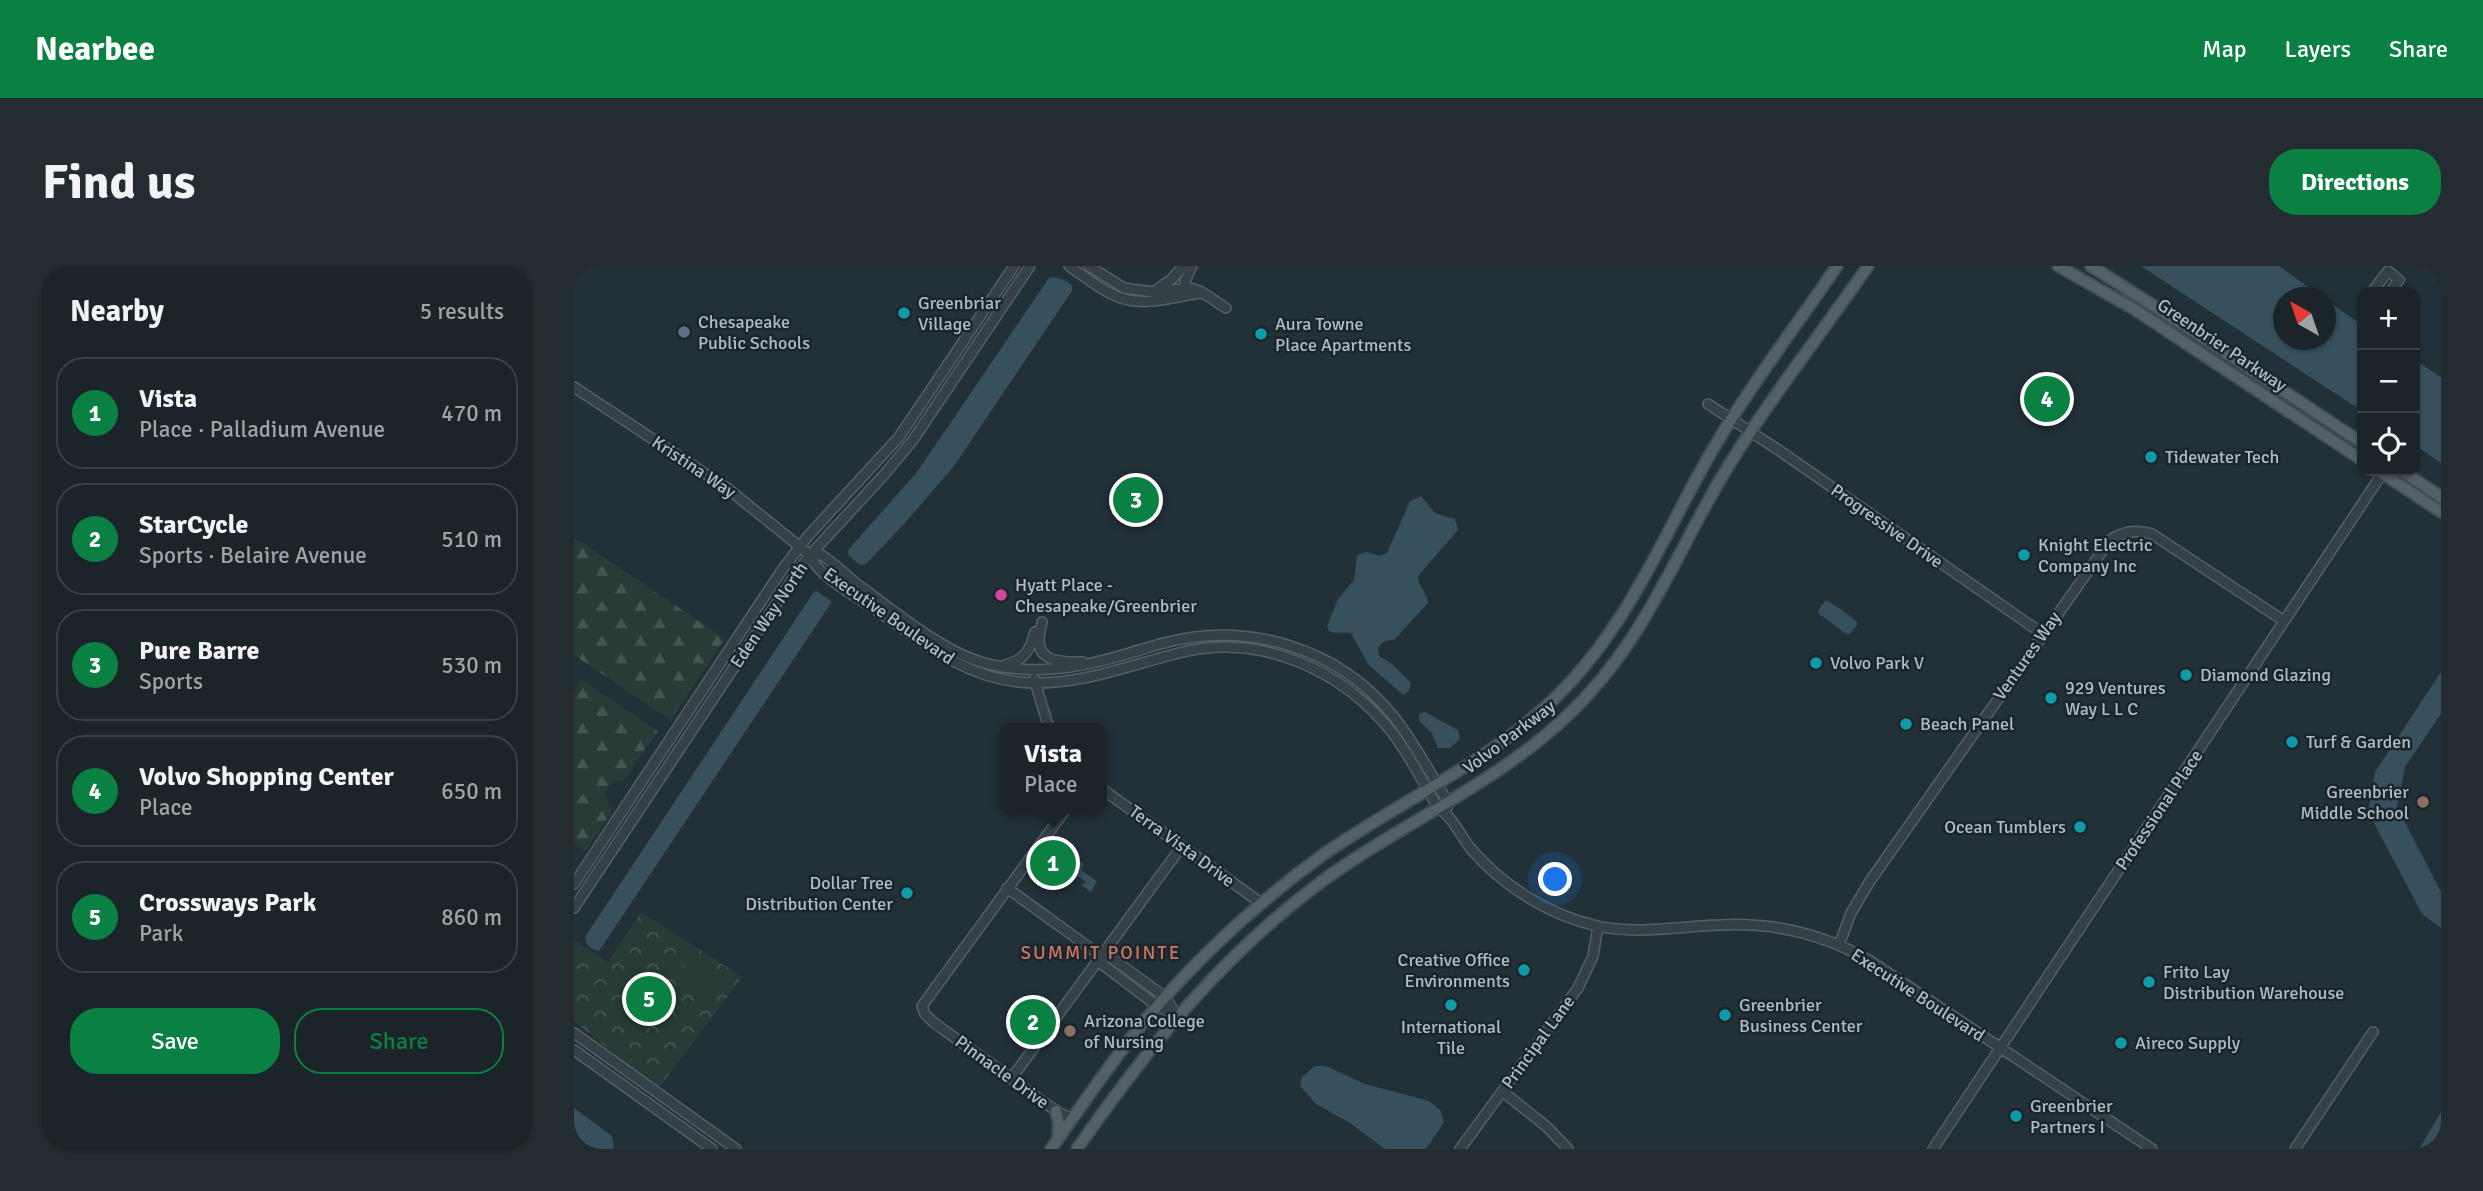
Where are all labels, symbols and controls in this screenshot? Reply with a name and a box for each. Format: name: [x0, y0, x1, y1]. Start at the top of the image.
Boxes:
text: Nearbee: [35, 29, 155, 70]
text: Map: [2202, 34, 2247, 64]
text: Layers: [2285, 34, 2351, 64]
text: Share: [2389, 34, 2448, 64]
button: Directions: [2269, 149, 2441, 215]
text: Find us: [42, 152, 195, 212]
north arrow: [2273, 287, 2336, 350]
map controls: [2357, 287, 2420, 476]
button: +: [2357, 287, 2420, 350]
place label: Greenbriar Village: [918, 292, 1001, 335]
text: Nearby: [70, 293, 164, 330]
street label: Greenbrier Parkway: [2153, 294, 2291, 397]
text: 5 results: [420, 297, 504, 326]
marker: Greenbriar Village: [896, 305, 912, 321]
place label: Chesapeake Public Schools: [698, 311, 810, 354]
place label: Aura Towne Place Apartments: [1275, 313, 1411, 356]
marker: Chesapeake Public Schools: [676, 324, 692, 340]
marker: Aura Towne Place Apartments: [1253, 326, 1269, 342]
button: −: [2357, 350, 2420, 413]
pin: 4: [2024, 373, 2070, 425]
text: Vista: [139, 383, 197, 415]
text: 1: [89, 399, 101, 428]
text: 470 m: [441, 399, 502, 428]
button: locate: [2357, 413, 2420, 476]
text: Place · Palladium Avenue: [139, 415, 385, 444]
street label: Kristina Way: [648, 431, 741, 503]
place label: Tidewater Tech: [2165, 446, 2279, 468]
marker: Tidewater Tech: [2143, 449, 2159, 465]
pin: 3: [1113, 474, 1159, 526]
street label: Progressive Drive: [1827, 479, 1947, 573]
text: StarCycle: [139, 509, 248, 541]
text: 2: [89, 525, 101, 554]
text: 510 m: [441, 525, 502, 554]
place label: Knight Electric Company Inc: [2038, 534, 2152, 577]
text: Sports · Belaire Avenue: [139, 541, 367, 570]
marker: Knight Electric Company Inc: [2016, 547, 2032, 563]
street label: Eden Way North: [726, 558, 812, 672]
street label: Executive Boulevard: [819, 563, 959, 669]
place label: Hyatt Place - Chesapeake/Greenbrier: [1015, 574, 1197, 617]
marker: Hyatt Place - Chesapeake/Greenbrier: [993, 587, 1009, 603]
street label: Ventures Way: [1988, 607, 2066, 705]
text: Pure Barre: [139, 635, 259, 667]
text: 3: [89, 651, 101, 680]
text: 530 m: [441, 651, 502, 680]
place label: Volvo Park V: [1830, 652, 1925, 674]
marker: Volvo Park V: [1808, 655, 1824, 671]
place label: Diamond Glazing: [2200, 664, 2331, 686]
text: Sports: [139, 667, 203, 696]
marker: Diamond Glazing: [2178, 667, 2194, 683]
place label: 929 Ventures Way L L C: [2065, 677, 2166, 720]
marker: 929 Ventures Way L L C: [2043, 690, 2059, 706]
street label: Volvo Parkway: [1458, 695, 1560, 779]
place label: Beach Panel: [1920, 713, 2014, 735]
marker: Beach Panel: [1898, 716, 1914, 732]
popup: [999, 723, 1107, 814]
place label: Turf & Garden: [2306, 731, 2411, 753]
marker: Turf & Garden: [2284, 734, 2300, 750]
text: Vista: [1024, 738, 1082, 770]
street label: Professional Place: [2111, 746, 2207, 874]
text: Volvo Shopping Center: [139, 761, 394, 793]
text: Place: [1024, 770, 1078, 799]
text: 4: [89, 777, 101, 806]
text: 650 m: [441, 777, 502, 806]
place label: Greenbrier Middle School: [2300, 781, 2409, 824]
text: Place: [139, 793, 193, 822]
marker: Greenbrier Middle School: [2415, 794, 2431, 810]
street label: Terra Vista Drive: [1125, 800, 1239, 892]
place label: Ocean Tumblers: [1944, 816, 2066, 838]
marker: Ocean Tumblers: [2072, 819, 2088, 835]
pin: 1: [1030, 837, 1076, 889]
your location: [1538, 862, 1572, 896]
place label: Dollar Tree Distribution Center: [745, 872, 893, 915]
marker: Dollar Tree Distribution Center: [899, 885, 915, 901]
text: Crossways Park: [139, 887, 316, 919]
text: 5: [89, 903, 101, 932]
text: 860 m: [441, 903, 502, 932]
text: Park: [139, 919, 183, 948]
district label: SUMMIT POINTE: [1021, 941, 1181, 965]
street label: Executive Boulevard: [1847, 944, 1989, 1046]
place label: Creative Office Environments: [1398, 949, 1510, 992]
place label: Frito Lay Distribution Warehouse: [2163, 961, 2344, 1004]
marker: Creative Office Environments: [1516, 962, 1532, 978]
pin: 5: [626, 973, 672, 1025]
marker: Frito Lay Distribution Warehouse: [2141, 974, 2157, 990]
street label: Principal Lane: [1497, 991, 1579, 1093]
place label: Greenbrier Business Center: [1739, 994, 1863, 1037]
pin: 2: [1010, 996, 1056, 1048]
marker: International Tile: [1443, 997, 1459, 1013]
marker: Greenbrier Business Center: [1717, 1007, 1733, 1023]
button: Save: [70, 1008, 280, 1074]
button: Share: [294, 1008, 504, 1074]
place label: Arizona College of Nursing: [1084, 1010, 1205, 1053]
place label: International Tile: [1401, 1016, 1501, 1059]
marker: Arizona College of Nursing: [1062, 1023, 1078, 1039]
street label: Pinnacle Drive: [951, 1031, 1053, 1113]
place label: Aireco Supply: [2135, 1032, 2241, 1054]
marker: Aireco Supply: [2113, 1035, 2129, 1051]
place label: Greenbrier Partners I: [2030, 1095, 2113, 1138]
marker: Greenbrier Partners I: [2008, 1108, 2024, 1124]

